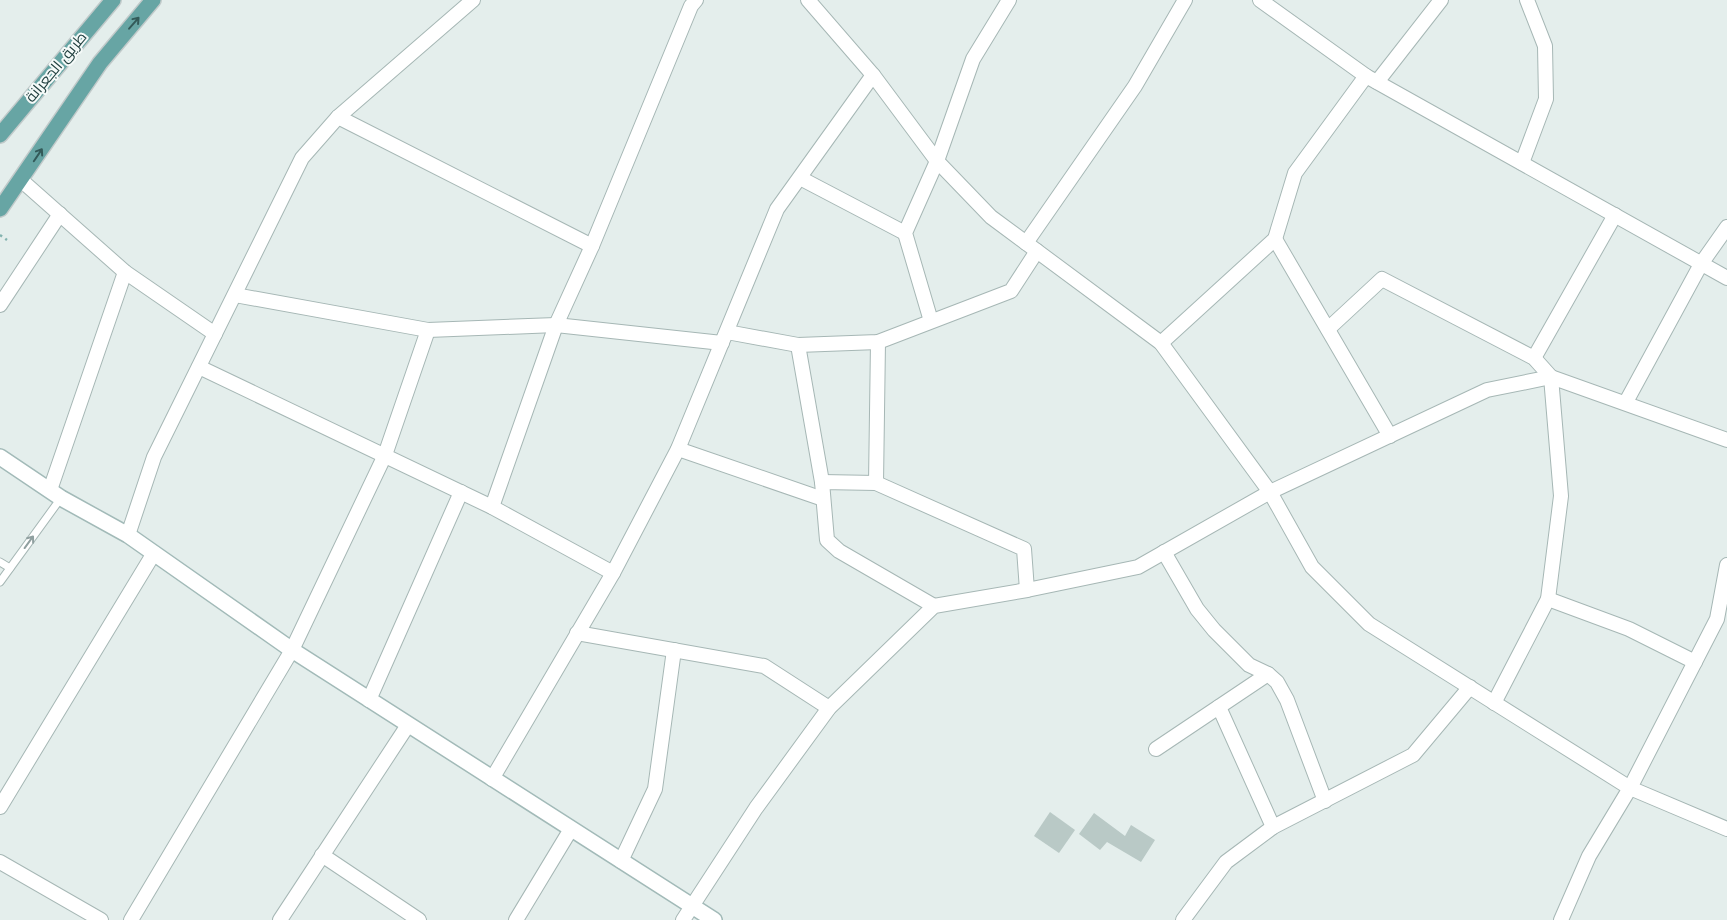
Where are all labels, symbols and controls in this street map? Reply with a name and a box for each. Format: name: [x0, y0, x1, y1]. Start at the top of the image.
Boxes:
one-way arrow: [128, 17, 139, 30]
street label: طريق الجعرانة: [21, 28, 91, 106]
one-way arrow: [34, 148, 44, 162]
one-way arrow: [24, 535, 34, 549]

